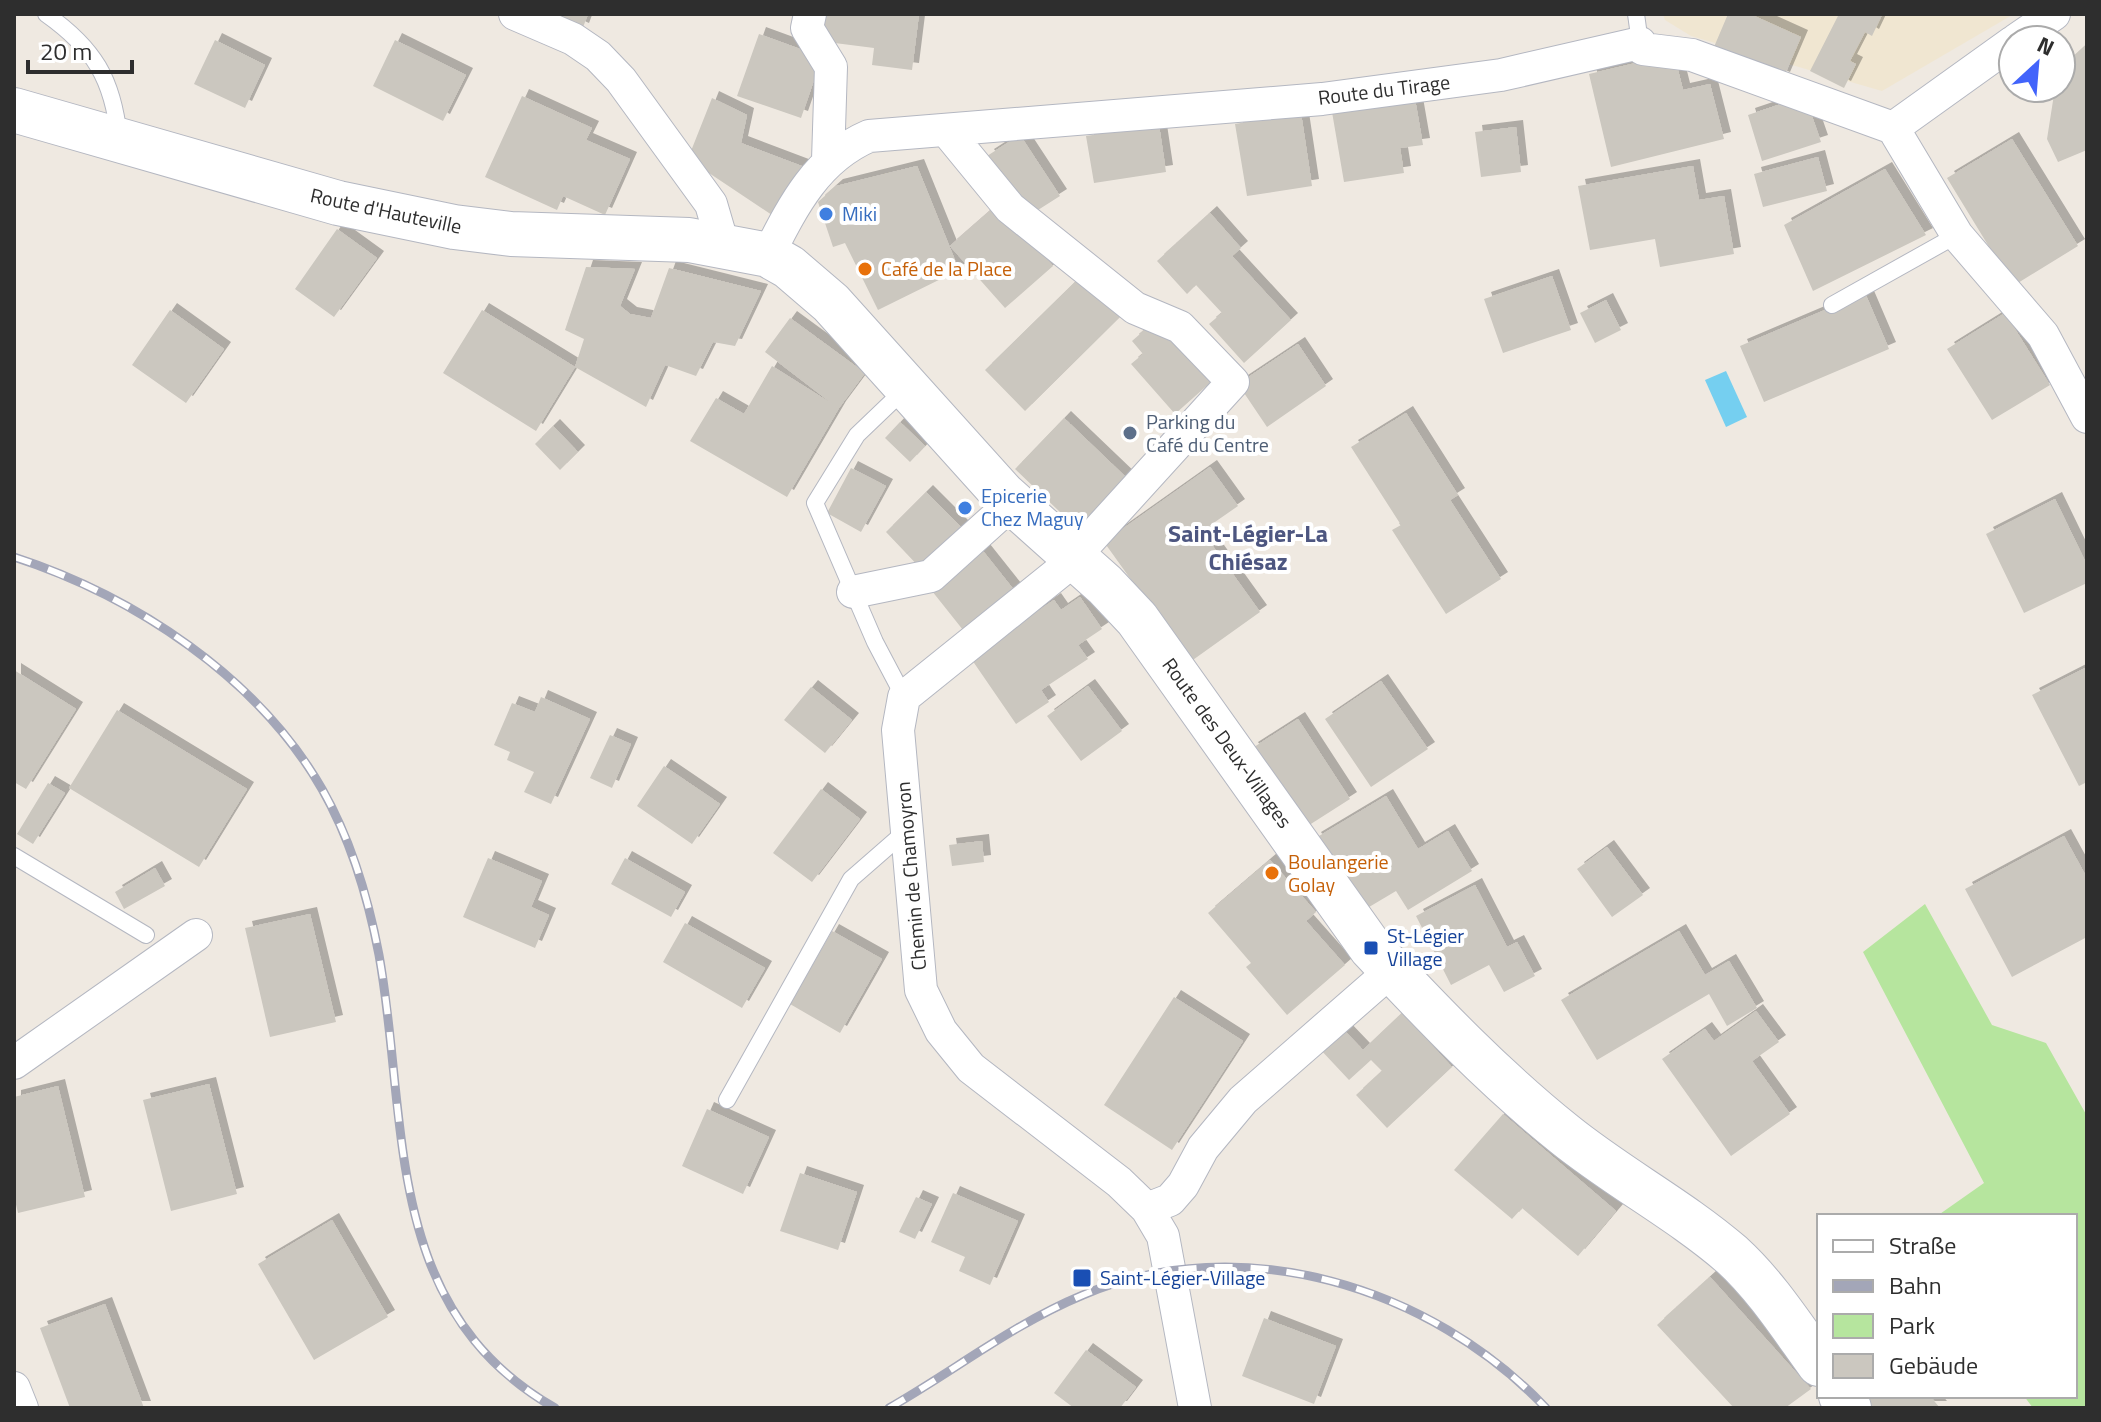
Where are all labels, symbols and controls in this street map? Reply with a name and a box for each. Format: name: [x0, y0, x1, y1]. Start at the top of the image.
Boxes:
scale bar: [28, 24, 132, 74]
north arrow: [1997, 24, 2077, 104]
text: N: [2031, 27, 2060, 65]
text: 20 m: [40, 33, 92, 69]
street label: Route du Tirage: [1316, 66, 1452, 113]
street label: Route d'Hauteville: [308, 179, 465, 242]
place label: Miki: [842, 198, 877, 229]
marker: Miki: [817, 205, 835, 223]
place label: Café de la Place: [881, 253, 1012, 284]
marker: Café de la Place: [856, 260, 874, 278]
place label: Parking du Café du Centre: [1146, 406, 1269, 460]
marker: Parking du Café du Centre: [1121, 424, 1139, 442]
place label: Epicerie Chez Maguy: [981, 480, 1084, 534]
marker: Epicerie Chez Maguy: [956, 499, 974, 517]
district label: Saint-Légier-La Chiésaz: [1168, 515, 1328, 579]
street label: Route des Deux-Villages: [1155, 651, 1300, 834]
street label: Chemin de Chamoyron: [887, 780, 934, 972]
place label: Boulangerie Golay: [1288, 846, 1389, 900]
marker: Boulangerie Golay: [1263, 864, 1281, 882]
place label: St-Légier Village: [1387, 920, 1464, 974]
marker: St-Légier Village: [1362, 939, 1380, 957]
legend: [1817, 1214, 2077, 1398]
text: Straße: [1889, 1227, 1956, 1263]
place label: Saint-Légier-Village: [1100, 1262, 1265, 1293]
marker: Saint-Légier-Village: [1071, 1267, 1093, 1289]
text: Bahn: [1889, 1267, 1942, 1303]
text: Park: [1889, 1307, 1935, 1343]
text: Gebäude: [1889, 1347, 1978, 1383]

